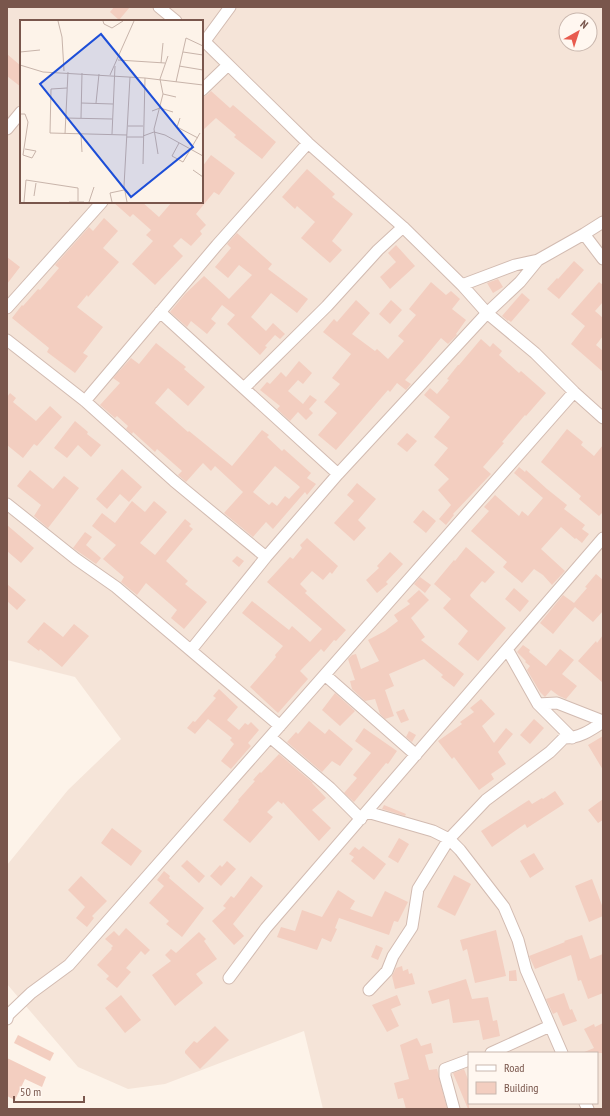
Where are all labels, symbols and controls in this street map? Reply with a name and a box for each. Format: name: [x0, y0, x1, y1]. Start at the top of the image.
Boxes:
north arrow: [558, 12, 598, 52]
text: N: [578, 17, 591, 32]
inset map: [20, 20, 203, 203]
legend: [468, 1052, 598, 1104]
text: Road: [504, 1060, 524, 1075]
scale bar: [14, 1078, 84, 1104]
text: Building: [504, 1080, 539, 1095]
text: 50 m: [20, 1084, 41, 1099]

